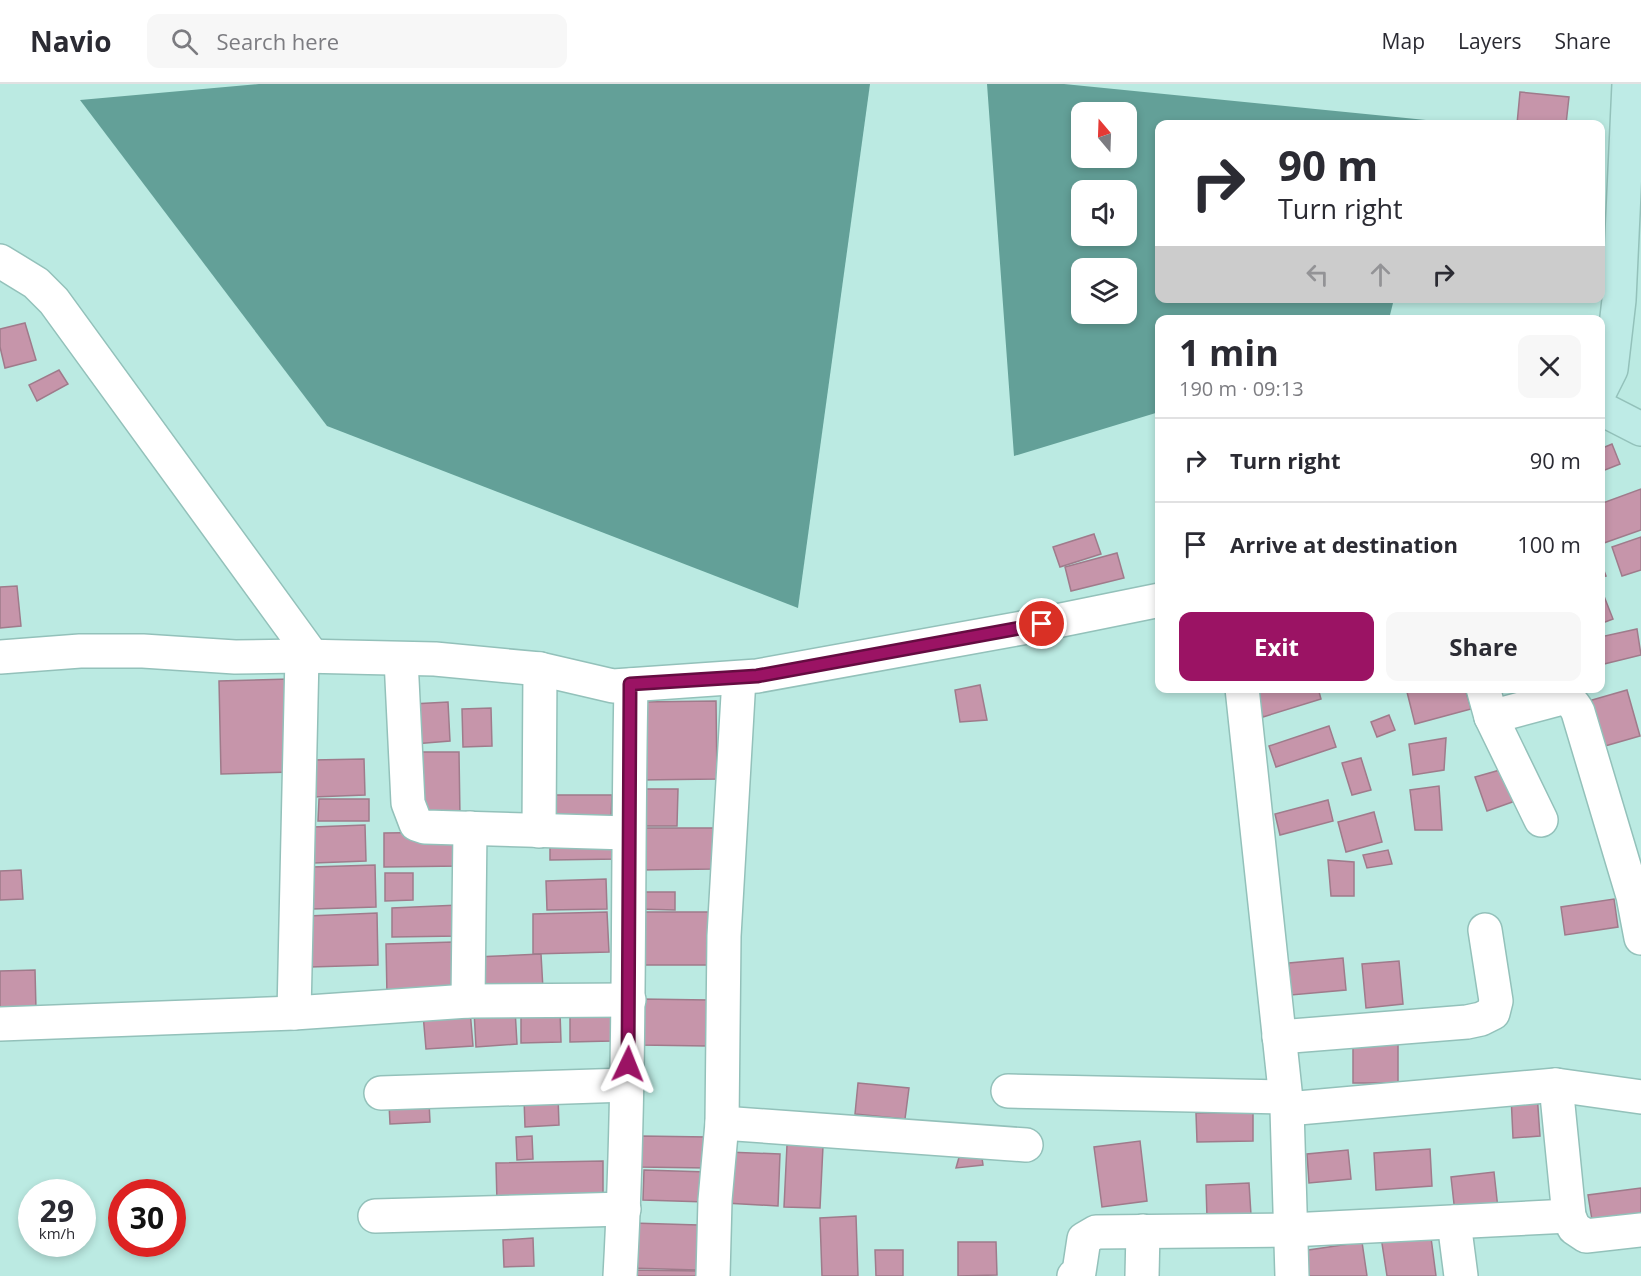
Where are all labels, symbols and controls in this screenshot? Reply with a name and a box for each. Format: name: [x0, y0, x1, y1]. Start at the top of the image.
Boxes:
search box: [147, 14, 567, 68]
text: Navio: [30, 22, 111, 60]
icon: search: [168, 25, 201, 58]
text: Search here: [216, 26, 339, 56]
text: Map: [1382, 27, 1425, 55]
text: Layers: [1458, 27, 1522, 55]
text: Share: [1555, 27, 1611, 55]
north arrow: [1071, 102, 1137, 168]
map controls: [1071, 102, 1137, 324]
text: 90 m: [1278, 136, 1378, 193]
icon: right: [1179, 144, 1257, 222]
button: sound: [1071, 180, 1137, 246]
text: Turn right: [1278, 190, 1403, 227]
button: layers: [1071, 258, 1137, 324]
icon: left: [1301, 258, 1334, 291]
icon: ahead: [1364, 258, 1397, 291]
icon: right: [1427, 258, 1460, 291]
text: 1 min: [1179, 328, 1279, 377]
button: close: [1518, 335, 1581, 398]
text: 190 m · 09:13: [1179, 375, 1304, 402]
icon: right: [1179, 444, 1212, 477]
text: Turn right: [1230, 445, 1341, 475]
text: 90 m: [1530, 445, 1581, 475]
icon: arrive: [1179, 528, 1212, 561]
text: Arrive at destination: [1230, 529, 1458, 559]
text: 100 m: [1517, 529, 1581, 559]
pin: [1016, 598, 1067, 649]
icon: arrive: [1025, 607, 1058, 640]
button: Exit: [1179, 612, 1374, 681]
button: Share: [1386, 612, 1581, 681]
position arrow: [596, 1032, 660, 1096]
speed limit sign: 30: [108, 1179, 186, 1257]
text: 29: [40, 1190, 74, 1231]
text: km/h: [39, 1223, 75, 1243]

